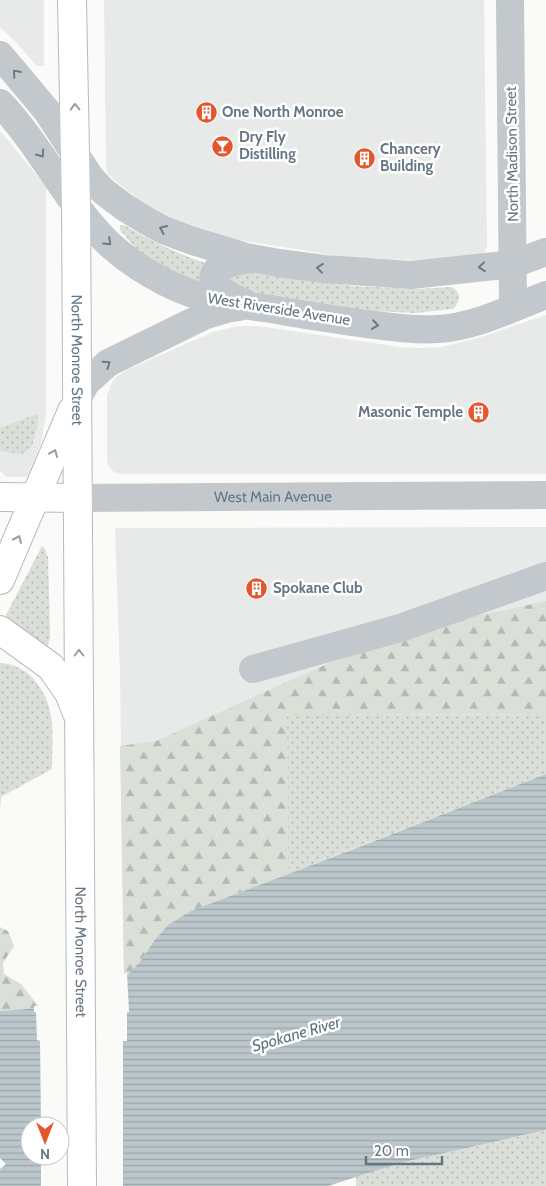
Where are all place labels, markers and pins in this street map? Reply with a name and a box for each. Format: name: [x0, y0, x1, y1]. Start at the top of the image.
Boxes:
building icon: One North Monroe: [194, 100, 218, 124]
place label: One North Monroe: [222, 103, 344, 121]
place label: Dry Fly Distilling: [239, 128, 296, 163]
bar icon: Dry Fly Distilling: [211, 134, 235, 158]
place label: Chancery Building: [380, 140, 442, 175]
building icon: Chancery Building: [352, 146, 376, 170]
building icon: Masonic Temple: [467, 400, 491, 424]
place label: Masonic Temple: [358, 403, 463, 421]
building icon: Spokane Club: [245, 576, 269, 600]
place label: Spokane Club: [273, 579, 363, 597]

